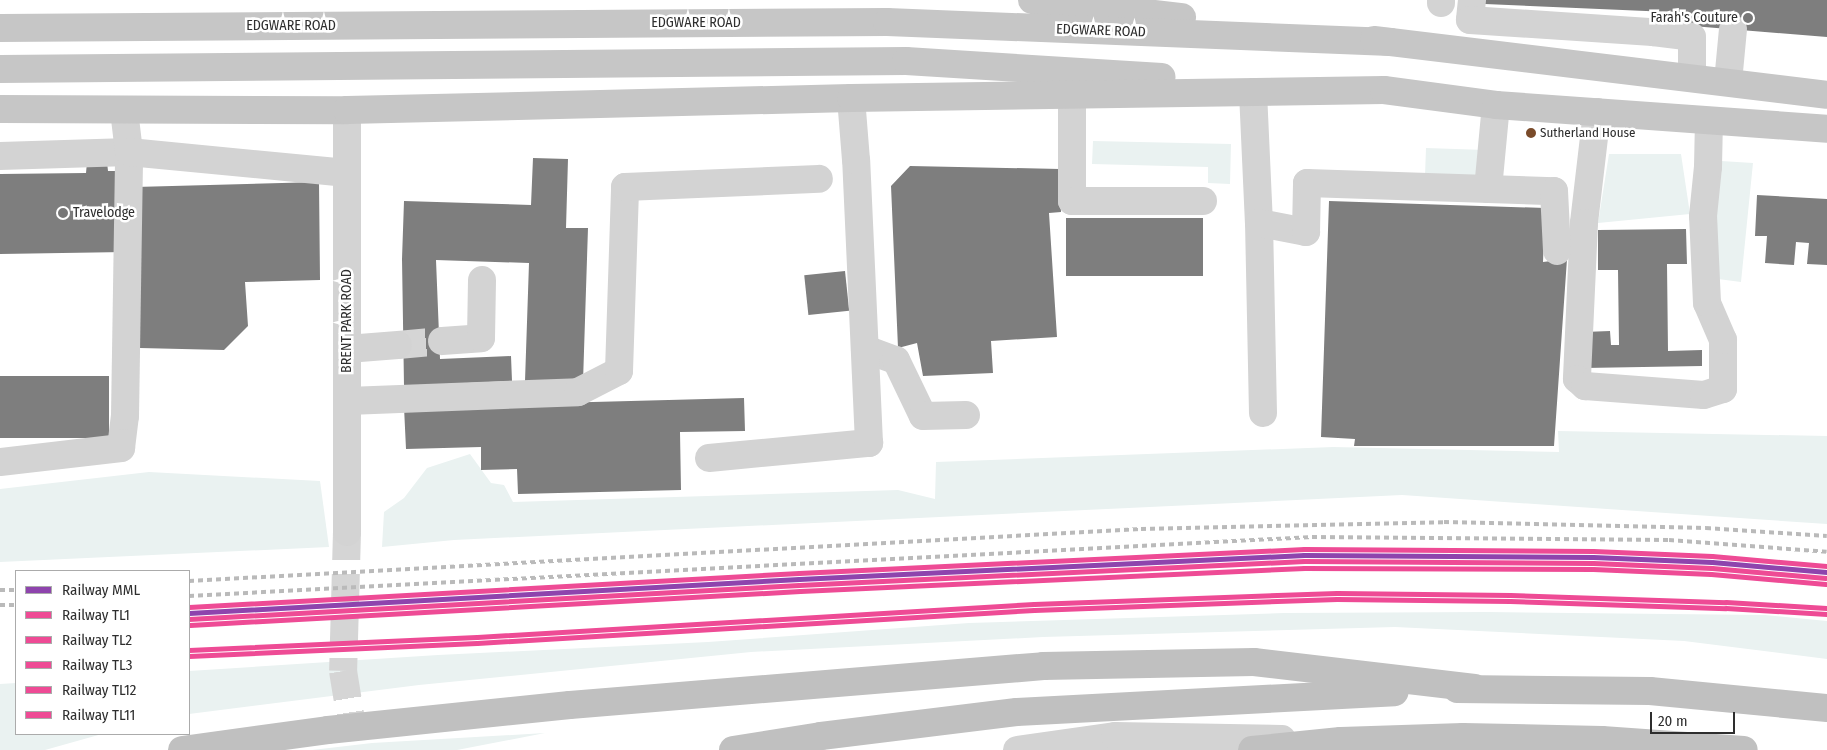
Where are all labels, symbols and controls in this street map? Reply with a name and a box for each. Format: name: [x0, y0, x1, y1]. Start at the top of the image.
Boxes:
place label: Farah's Couture: [1651, 10, 1738, 26]
marker: Farah's Couture: [1742, 12, 1754, 24]
street label: EDGWARE ROAD: [651, 15, 741, 31]
street label: EDGWARE ROAD: [246, 18, 336, 34]
street label: EDGWARE ROAD: [1056, 21, 1146, 41]
place label: Sutherland House: [1540, 125, 1635, 141]
marker: Sutherland House: [1526, 128, 1536, 138]
place label: Travelodge: [73, 205, 135, 221]
marker: Travelodge: [57, 207, 69, 219]
street label: BRENT PARK ROAD: [339, 269, 355, 373]
legend: [15, 570, 190, 735]
text: Railway MML: [62, 581, 140, 599]
text: Railway TL1: [62, 606, 130, 624]
text: Railway TL2: [62, 631, 132, 649]
text: Railway TL3: [62, 656, 132, 674]
text: Railway TL12: [62, 681, 136, 699]
scale bar: [1652, 702, 1737, 734]
text: Railway TL11: [62, 706, 135, 724]
text: 20 m: [1658, 712, 1688, 730]

